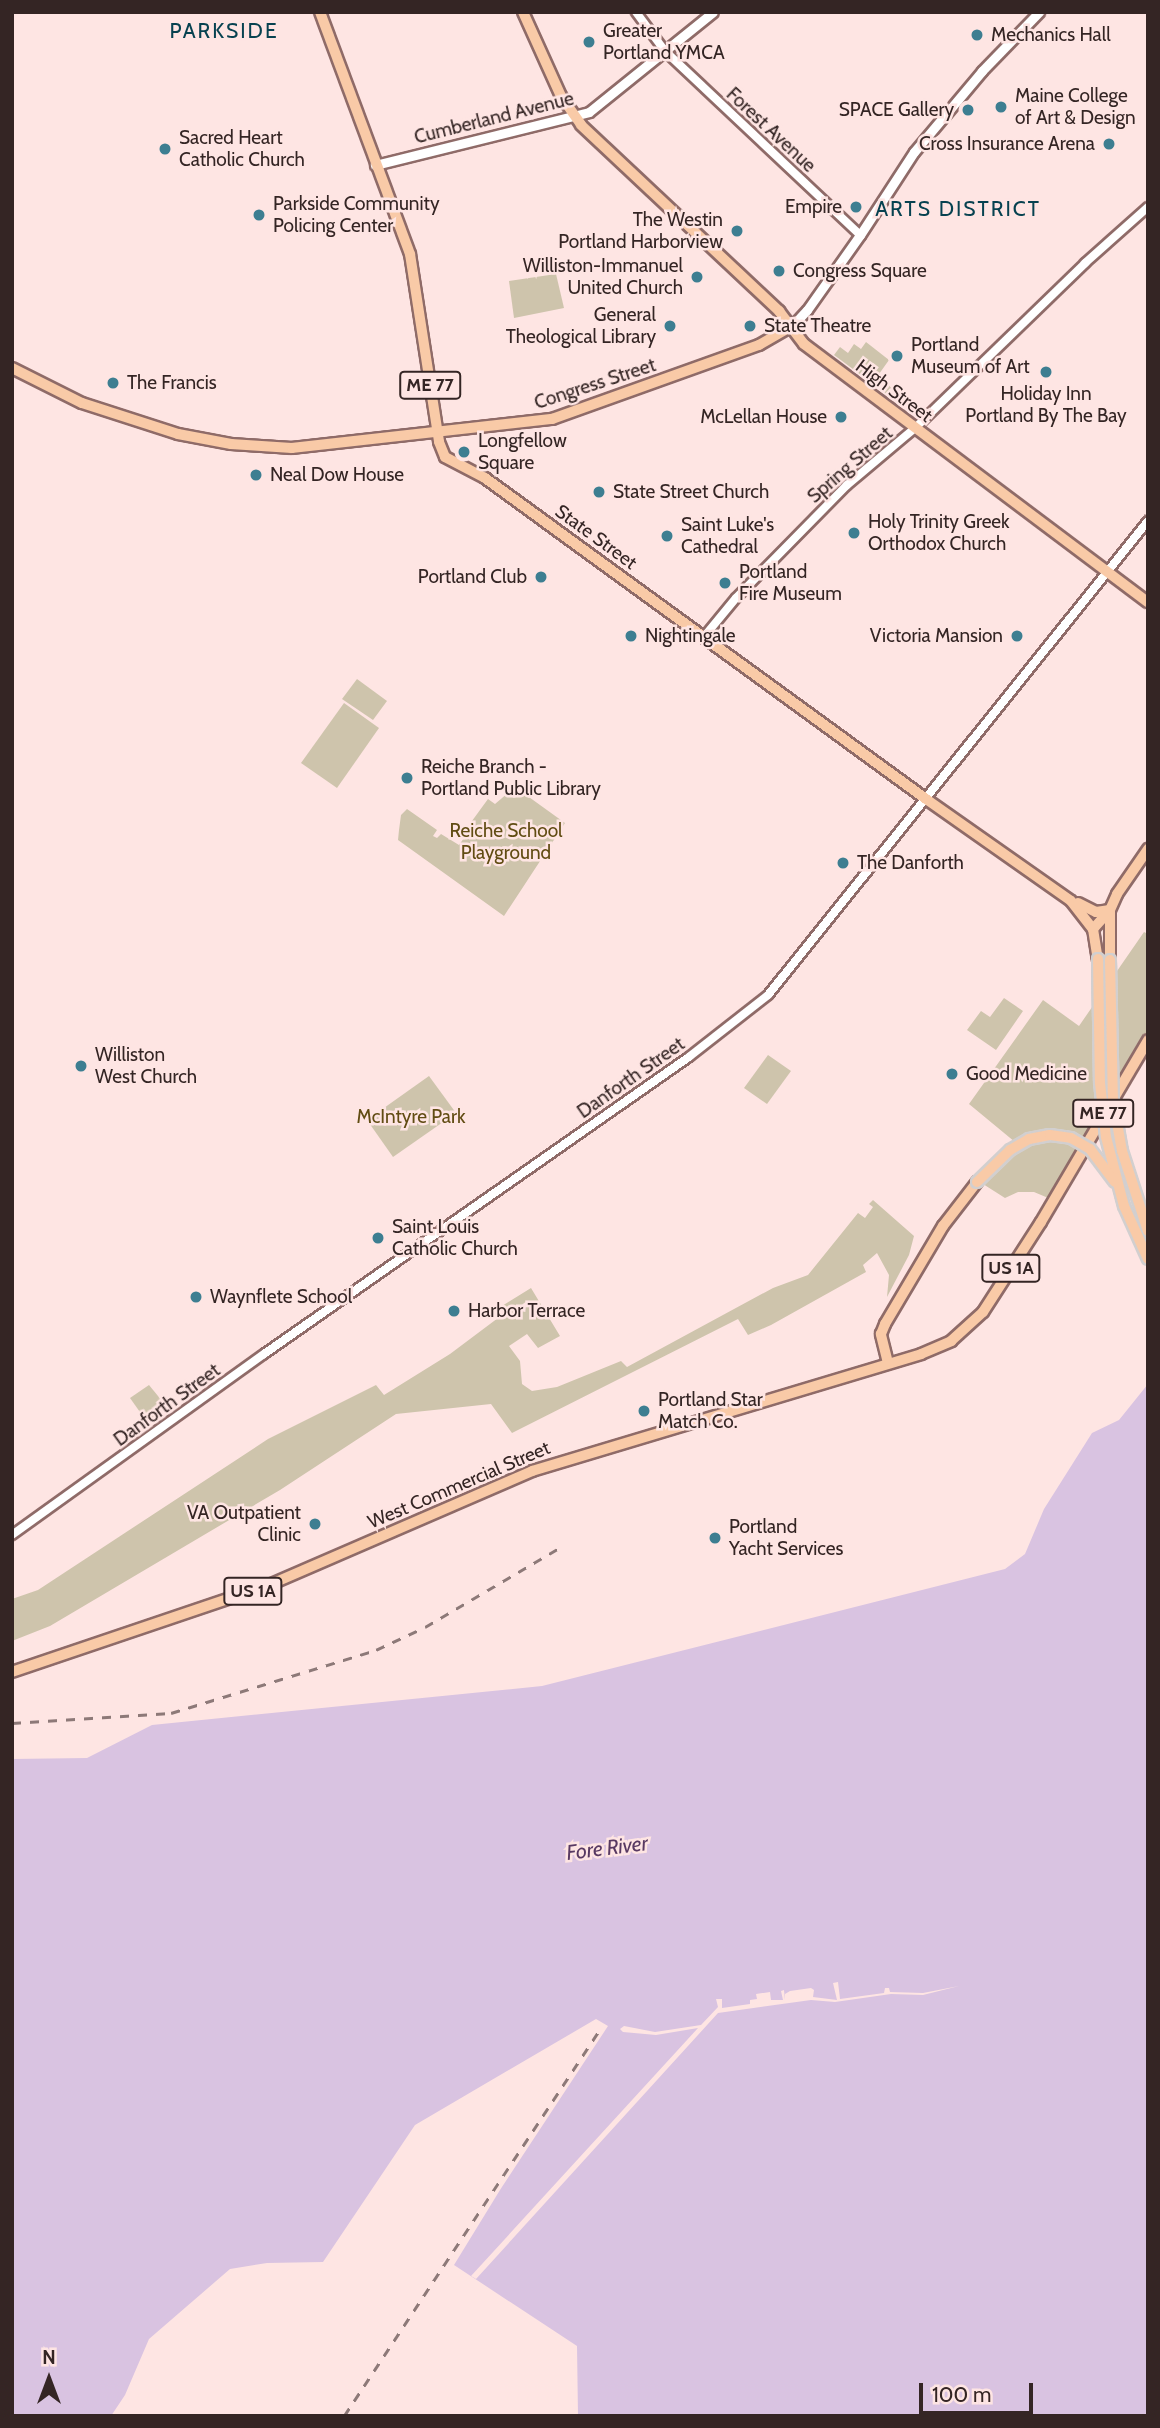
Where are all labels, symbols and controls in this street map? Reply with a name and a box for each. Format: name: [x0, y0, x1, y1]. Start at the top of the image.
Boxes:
district label: PARKSIDE: [170, 18, 278, 44]
place label: Greater Portland YMCA: [603, 20, 725, 64]
place label: Mechanics Hall: [991, 24, 1111, 46]
marker: Mechanics Hall: [969, 27, 985, 43]
marker: Greater Portland YMCA: [581, 34, 597, 50]
street label: Forest Avenue: [722, 83, 820, 177]
place label: Maine College of Art & Design: [1015, 85, 1136, 129]
street label: Cumberland Avenue: [412, 87, 576, 149]
place label: SPACE Gallery: [839, 99, 954, 121]
marker: Maine College of Art & Design: [993, 99, 1009, 115]
marker: SPACE Gallery: [960, 102, 976, 118]
place label: Sacred Heart Catholic Church: [179, 127, 305, 171]
place label: Cross Insurance Arena: [919, 133, 1095, 155]
marker: Cross Insurance Arena: [1101, 136, 1117, 152]
marker: Sacred Heart Catholic Church: [157, 141, 173, 157]
place label: Parkside Community Policing Center: [273, 193, 439, 237]
place label: Empire: [785, 196, 842, 218]
district label: ARTS DISTRICT: [877, 196, 1039, 222]
marker: Empire: [848, 199, 864, 215]
marker: Parkside Community Policing Center: [251, 207, 267, 223]
place label: The Westin Portland Harborview: [558, 209, 723, 253]
marker: The Westin Portland Harborview: [729, 223, 745, 239]
place label: Williston-Immanuel United Church: [523, 255, 683, 299]
place label: Congress Square: [793, 260, 927, 282]
marker: Congress Square: [771, 263, 787, 279]
marker: Williston-Immanuel United Church: [689, 269, 705, 285]
place label: General Theological Library: [506, 304, 656, 348]
place label: State Theatre: [764, 315, 871, 337]
marker: General Theological Library: [662, 318, 678, 334]
marker: State Theatre: [742, 318, 758, 334]
place label: Portland Museum of Art: [911, 334, 1030, 378]
marker: Portland Museum of Art: [889, 348, 905, 364]
street label: Congress Street: [531, 354, 659, 414]
street label: High Street: [851, 355, 937, 427]
marker: Holiday Inn Portland By The Bay: [1038, 364, 1054, 380]
road number: ME 77: [398, 370, 462, 400]
place label: The Francis: [127, 372, 217, 394]
marker: The Francis: [105, 375, 121, 391]
place label: Holiday Inn Portland By The Bay: [965, 383, 1127, 427]
place label: McLellan House: [700, 406, 827, 428]
marker: McLellan House: [833, 409, 849, 425]
street label: Spring Street: [803, 422, 897, 508]
place label: Longfellow Square: [478, 430, 567, 474]
marker: Longfellow Square: [456, 444, 472, 460]
place label: Neal Dow House: [270, 464, 404, 486]
marker: Neal Dow House: [248, 467, 264, 483]
place label: State Street Church: [613, 481, 769, 503]
marker: State Street Church: [591, 484, 607, 500]
street label: State Street: [551, 500, 641, 574]
place label: Holy Trinity Greek Orthodox Church: [868, 511, 1010, 555]
place label: Saint Luke's Cathedral: [681, 514, 774, 558]
marker: Holy Trinity Greek Orthodox Church: [846, 525, 862, 541]
marker: Saint Luke's Cathedral: [659, 528, 675, 544]
place label: Portland Fire Museum: [739, 561, 842, 605]
place label: Portland Club: [418, 566, 527, 588]
marker: Portland Club: [533, 569, 549, 585]
marker: Portland Fire Museum: [717, 575, 733, 591]
place label: Nightingale: [645, 625, 736, 647]
place label: Victoria Mansion: [870, 625, 1003, 647]
marker: Nightingale: [623, 628, 639, 644]
marker: Victoria Mansion: [1009, 628, 1025, 644]
place label: Reiche Branch - Portland Public Library: [421, 756, 601, 800]
marker: Reiche Branch - Portland Public Library: [399, 770, 415, 786]
park label: Reiche School Playground: [449, 820, 563, 864]
place label: The Danforth: [857, 852, 964, 874]
marker: The Danforth: [835, 855, 851, 871]
street label: Danforth Street: [573, 1033, 689, 1123]
place label: Williston West Church: [95, 1044, 197, 1088]
marker: Williston West Church: [73, 1058, 89, 1074]
place label: Good Medicine: [966, 1063, 1087, 1085]
marker: Good Medicine: [944, 1066, 960, 1082]
road number: ME 77: [1072, 1098, 1134, 1128]
park label: McIntyre Park: [357, 1106, 465, 1128]
place label: Saint Louis Catholic Church: [392, 1216, 518, 1260]
marker: Saint Louis Catholic Church: [370, 1230, 386, 1246]
road number: US 1A: [981, 1254, 1041, 1282]
place label: Waynflete School: [210, 1286, 352, 1308]
marker: Waynflete School: [188, 1289, 204, 1305]
place label: Harbor Terrace: [468, 1300, 585, 1322]
marker: Harbor Terrace: [446, 1303, 462, 1319]
street label: Danforth Street: [109, 1359, 225, 1451]
place label: Portland Star Match Co.: [658, 1389, 763, 1433]
marker: Portland Star Match Co.: [636, 1403, 652, 1419]
street label: West Commercial Street: [365, 1436, 553, 1534]
place label: VA Outpatient Clinic: [187, 1502, 301, 1546]
marker: VA Outpatient Clinic: [307, 1516, 323, 1532]
place label: Portland Yacht Services: [729, 1516, 843, 1560]
marker: Portland Yacht Services: [707, 1530, 723, 1546]
road number: US 1A: [223, 1576, 283, 1606]
water label: Fore River: [565, 1830, 649, 1866]
north arrow: [14, 2344, 84, 2414]
text: N: [42, 2346, 56, 2369]
scale bar: [922, 2368, 1036, 2412]
text: 100 m: [932, 2382, 991, 2407]

